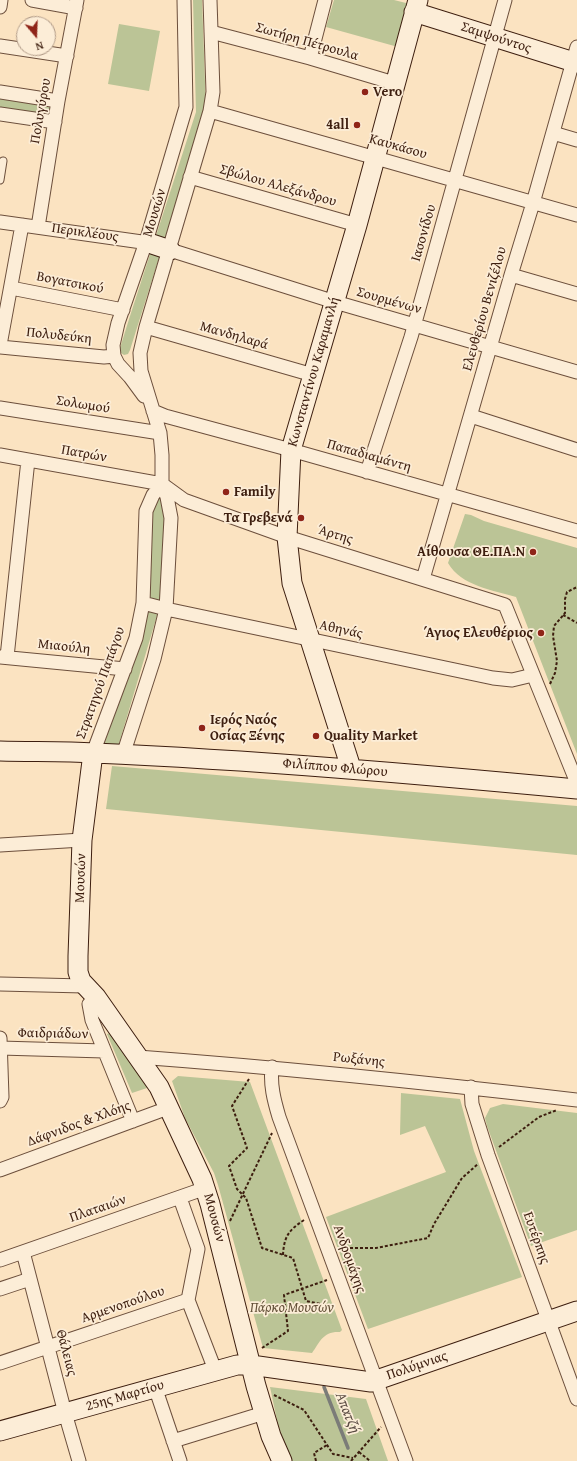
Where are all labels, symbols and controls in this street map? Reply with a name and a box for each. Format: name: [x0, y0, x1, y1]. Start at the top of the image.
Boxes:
north arrow: [16, 16, 56, 56]
street label: Σωτήρη Πέτρουλα: [254, 19, 360, 65]
street label: Σαμψούντος: [459, 19, 533, 57]
text: N: [34, 38, 46, 55]
street label: Πολυγύρου: [27, 77, 55, 145]
place label: Vero: [373, 84, 402, 100]
marker: Vero: [360, 87, 370, 97]
place label: 4all: [326, 117, 349, 133]
marker: 4all: [352, 120, 362, 130]
street label: Καυκάσου: [367, 131, 429, 163]
street label: Σβώλου Αλεξάνδρου: [218, 161, 338, 211]
street label: Μουσών: [140, 187, 170, 239]
street label: Ιασoνίδου: [408, 202, 440, 264]
street label: Περικλέους: [51, 220, 119, 246]
street label: Ελευθερίου Βενιζέλου: [459, 245, 511, 373]
street label: Βογατσικού: [35, 268, 105, 298]
street label: Σουρμένων: [355, 284, 423, 318]
street label: Κωνσταντίνου Καραμανλή: [285, 295, 343, 449]
street label: Μανδηλαρά: [198, 318, 270, 354]
street label: Πολυδεύκη: [25, 324, 93, 348]
street label: Σολωμού: [55, 392, 111, 418]
street label: Παπαδιαμάντη: [325, 436, 413, 476]
street label: Πατρών: [60, 442, 108, 466]
place label: Family: [234, 484, 276, 500]
marker: Family: [221, 487, 231, 497]
place label: Τα Γρεβενά: [224, 510, 293, 526]
marker: Τα Γρεβενά: [296, 513, 306, 523]
street label: Άρτης: [315, 522, 355, 548]
place label: Αίθουσα ΘΕ.ΠΑ.Ν: [417, 544, 525, 560]
marker: Αίθουσα ΘΕ.ΠΑ.Ν: [528, 547, 538, 557]
street label: Αθηνάς: [318, 617, 364, 643]
street label: Στρατηγού Παπάγου: [73, 624, 129, 742]
place label: Άγιος Ελευθέριος: [424, 625, 533, 641]
marker: Άγιος Ελευθέριος: [536, 628, 546, 638]
street label: Μιαούλη: [37, 636, 91, 658]
place label: Ιερός Ναός Οσίας Ξένης: [210, 712, 285, 744]
marker: Ιερός Ναός Οσίας Ξένης: [197, 723, 207, 733]
place label: Quality Market: [324, 728, 418, 744]
marker: Quality Market: [311, 731, 321, 741]
street label: Φιλίππου Φλώρου: [282, 755, 388, 781]
street label: Μουσών: [72, 853, 90, 903]
street label: Φαιδριάδων: [17, 1025, 89, 1043]
street label: Ρωξάνης: [332, 1049, 386, 1071]
street label: Δάφνιδος & Χλόης: [25, 1098, 133, 1150]
street label: Πλαταιών: [67, 1191, 129, 1227]
street label: Μουσών: [199, 1192, 229, 1244]
street label: Ευτέρπης: [519, 1210, 553, 1266]
street label: Ανδρομάχης: [329, 1223, 369, 1295]
street label: Αρμενοπούλου: [79, 1283, 167, 1327]
park label: Πάρκο Μουσών: [250, 1300, 334, 1316]
street label: Θάλειας: [52, 1328, 80, 1378]
street label: Πολύμνιας: [384, 1348, 450, 1384]
street label: 25ης Μαρτίου: [84, 1377, 166, 1415]
water label: Απατζή: [331, 1390, 363, 1436]

